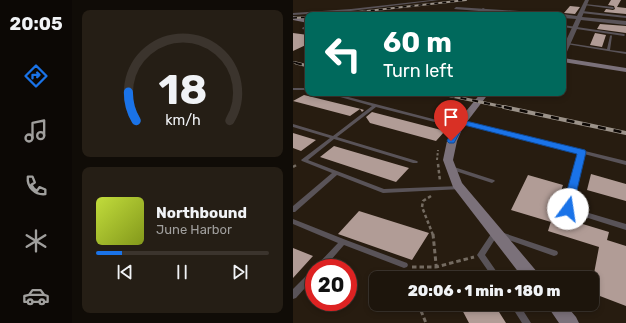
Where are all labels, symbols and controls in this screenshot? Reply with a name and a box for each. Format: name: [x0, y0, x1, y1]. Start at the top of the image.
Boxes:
text: 20:05: [9, 13, 63, 35]
text: 60 m: [383, 26, 452, 59]
icon: left: [317, 28, 369, 80]
text: Turn left: [383, 60, 453, 82]
icon: directions: [22, 62, 50, 90]
text: 18: [158, 65, 207, 114]
pin: [434, 100, 468, 141]
icon: arrive: [440, 106, 462, 128]
text: km/h: [165, 112, 200, 129]
icon: music: [22, 117, 50, 145]
icon: phone: [22, 172, 50, 200]
position arrow: [547, 188, 589, 230]
text: Northbound: [156, 204, 247, 222]
text: June Harbor: [156, 222, 232, 237]
icon: climate: [22, 227, 50, 255]
speed limit sign: 20: [305, 259, 357, 311]
icon: previous: [114, 261, 136, 283]
icon: pause: [171, 261, 193, 283]
icon: next: [229, 261, 251, 283]
icon: car: [22, 282, 50, 310]
text: 20:06 · 1 min · 180 m: [408, 282, 560, 300]

